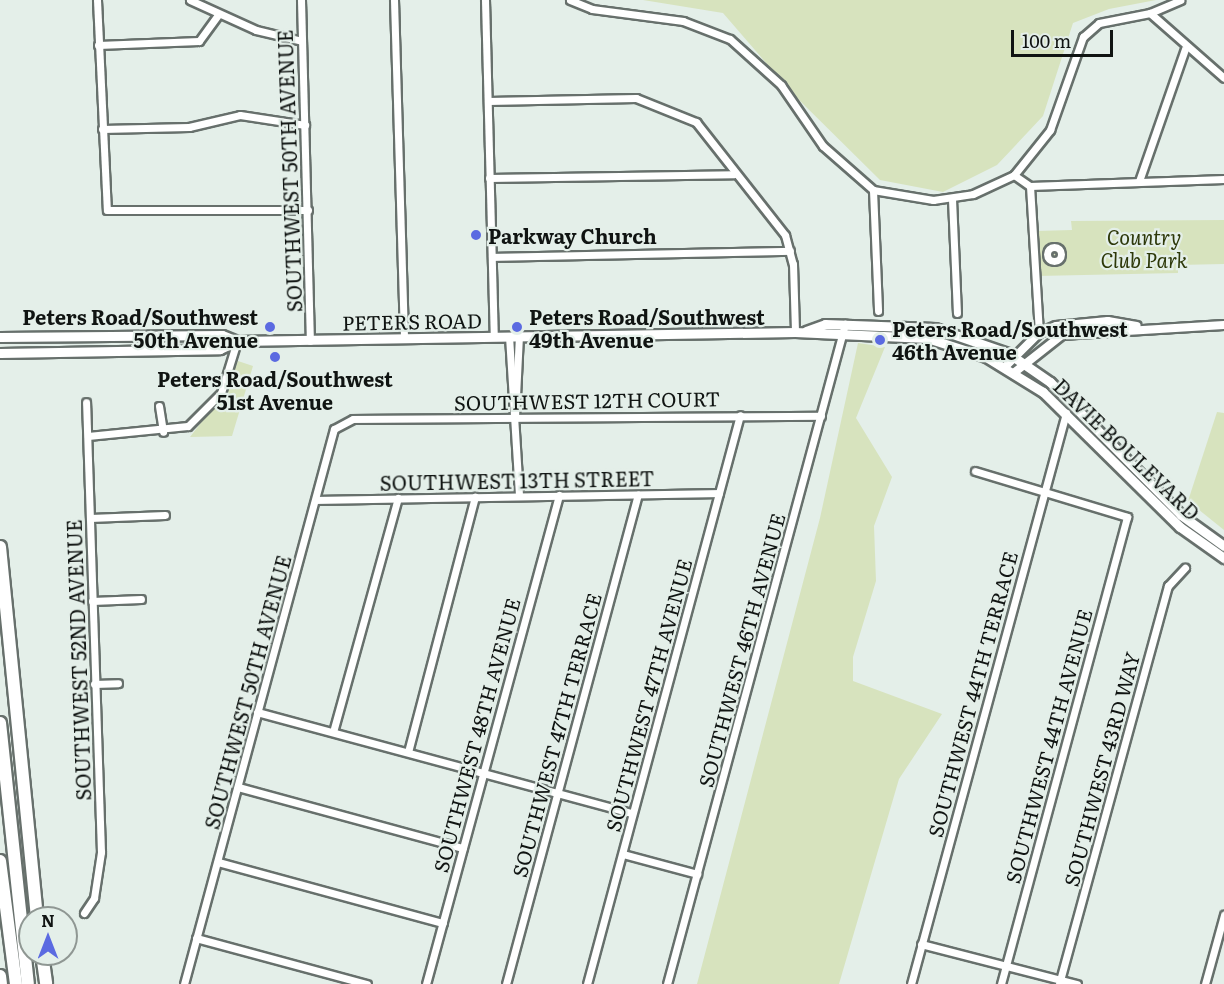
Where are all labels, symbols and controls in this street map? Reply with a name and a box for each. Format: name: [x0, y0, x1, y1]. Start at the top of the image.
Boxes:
scale bar: [1014, 18, 1116, 56]
text: 100 m: [1022, 27, 1071, 54]
street label: SOUTHWEST 50TH AVENUE: [272, 29, 306, 313]
place label: Parkway Church: [488, 223, 657, 247]
park label: Country Club Park: [1101, 224, 1187, 271]
marker: Parkway Church: [469, 228, 483, 242]
place label: Peters Road/Southwest 50th Avenue: [22, 304, 258, 351]
place label: Peters Road/Southwest 49th Avenue: [529, 304, 765, 351]
street label: PETERS ROAD: [342, 308, 482, 334]
place label: Peters Road/Southwest 46th Avenue: [892, 316, 1128, 363]
marker: Peters Road/Southwest 50th Avenue: [263, 320, 277, 334]
marker: Peters Road/Southwest 49th Avenue: [510, 320, 524, 334]
marker: Peters Road/Southwest 46th Avenue: [873, 333, 887, 347]
marker: Peters Road/Southwest 51st Avenue: [268, 350, 282, 364]
place label: Peters Road/Southwest 51st Avenue: [157, 366, 393, 413]
street label: DAVIE BOULEVARD: [1049, 373, 1205, 525]
street label: SOUTHWEST 12TH COURT: [454, 386, 720, 414]
street label: SOUTHWEST 13TH STREET: [379, 466, 655, 494]
street label: SOUTHWEST 46TH AVENUE: [693, 510, 789, 790]
street label: SOUTHWEST 52ND AVENUE: [61, 519, 95, 801]
street label: SOUTHWEST 44TH TERRACE: [922, 548, 1022, 840]
street label: SOUTHWEST 50TH AVENUE: [199, 552, 295, 832]
street label: SOUTHWEST 47TH AVENUE: [600, 556, 696, 834]
street label: SOUTHWEST 47TH TERRACE: [506, 590, 606, 880]
street label: SOUTHWEST 48TH AVENUE: [428, 595, 524, 875]
street label: SOUTHWEST 44TH AVENUE: [1000, 606, 1096, 886]
street label: SOUTHWEST 43RD WAY: [1058, 649, 1144, 889]
north arrow: [18, 906, 78, 966]
text: N: [41, 908, 55, 932]

